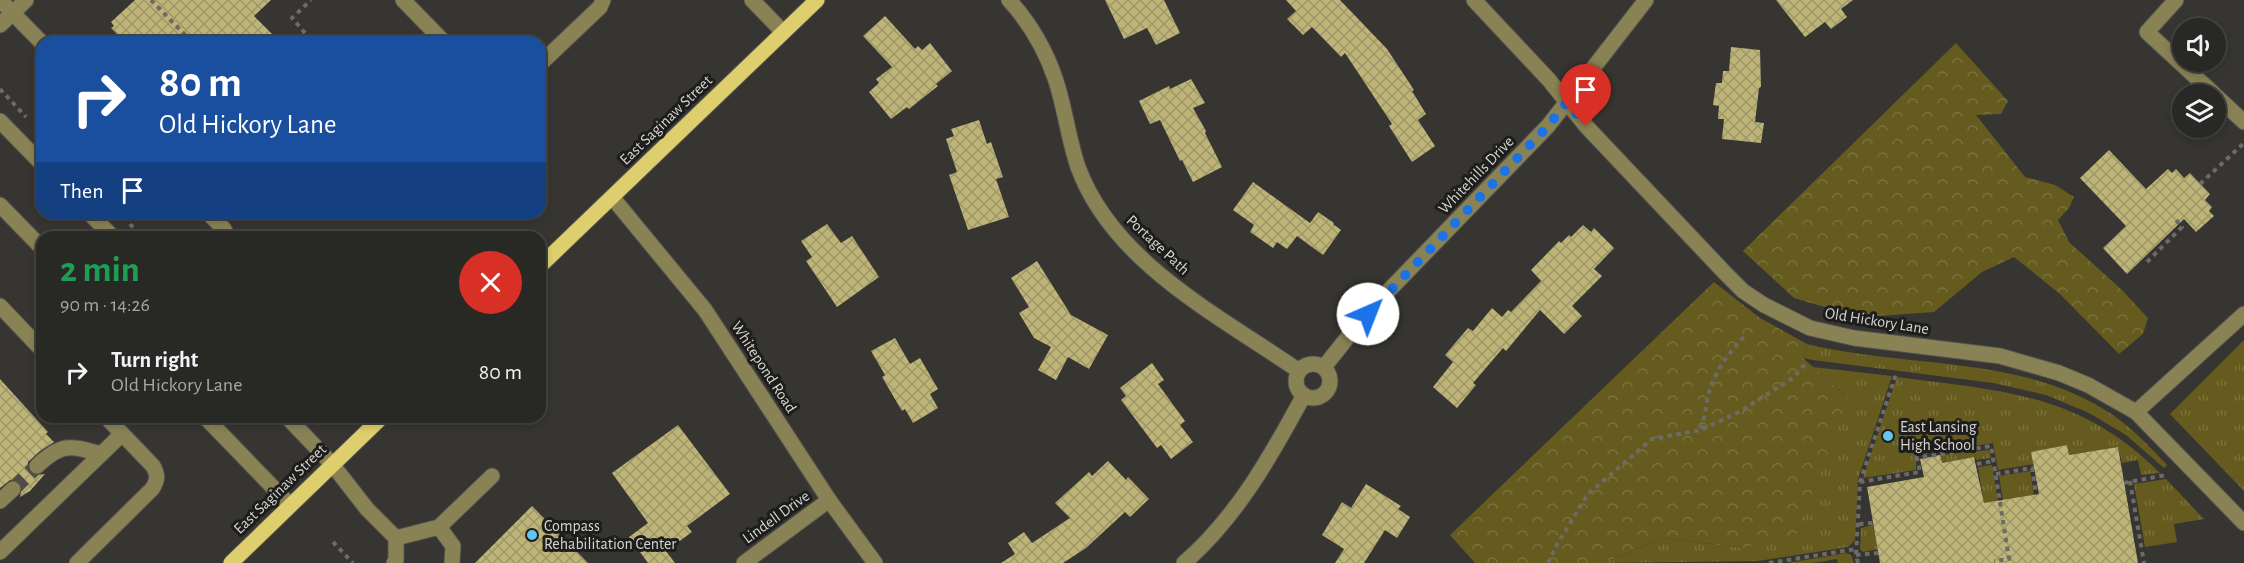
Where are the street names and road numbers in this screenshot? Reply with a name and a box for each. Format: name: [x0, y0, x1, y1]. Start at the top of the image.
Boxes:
street label: East Saginaw Street: [617, 72, 715, 168]
street label: Whitehills Drive: [1435, 133, 1517, 217]
street label: Portage Path: [1123, 212, 1193, 278]
street label: Old Hickory Lane: [1824, 305, 1930, 338]
street label: Whitepond Road: [729, 318, 799, 416]
street label: East Saginaw Street: [231, 441, 329, 537]
street label: Lindell Drive: [740, 488, 812, 546]

